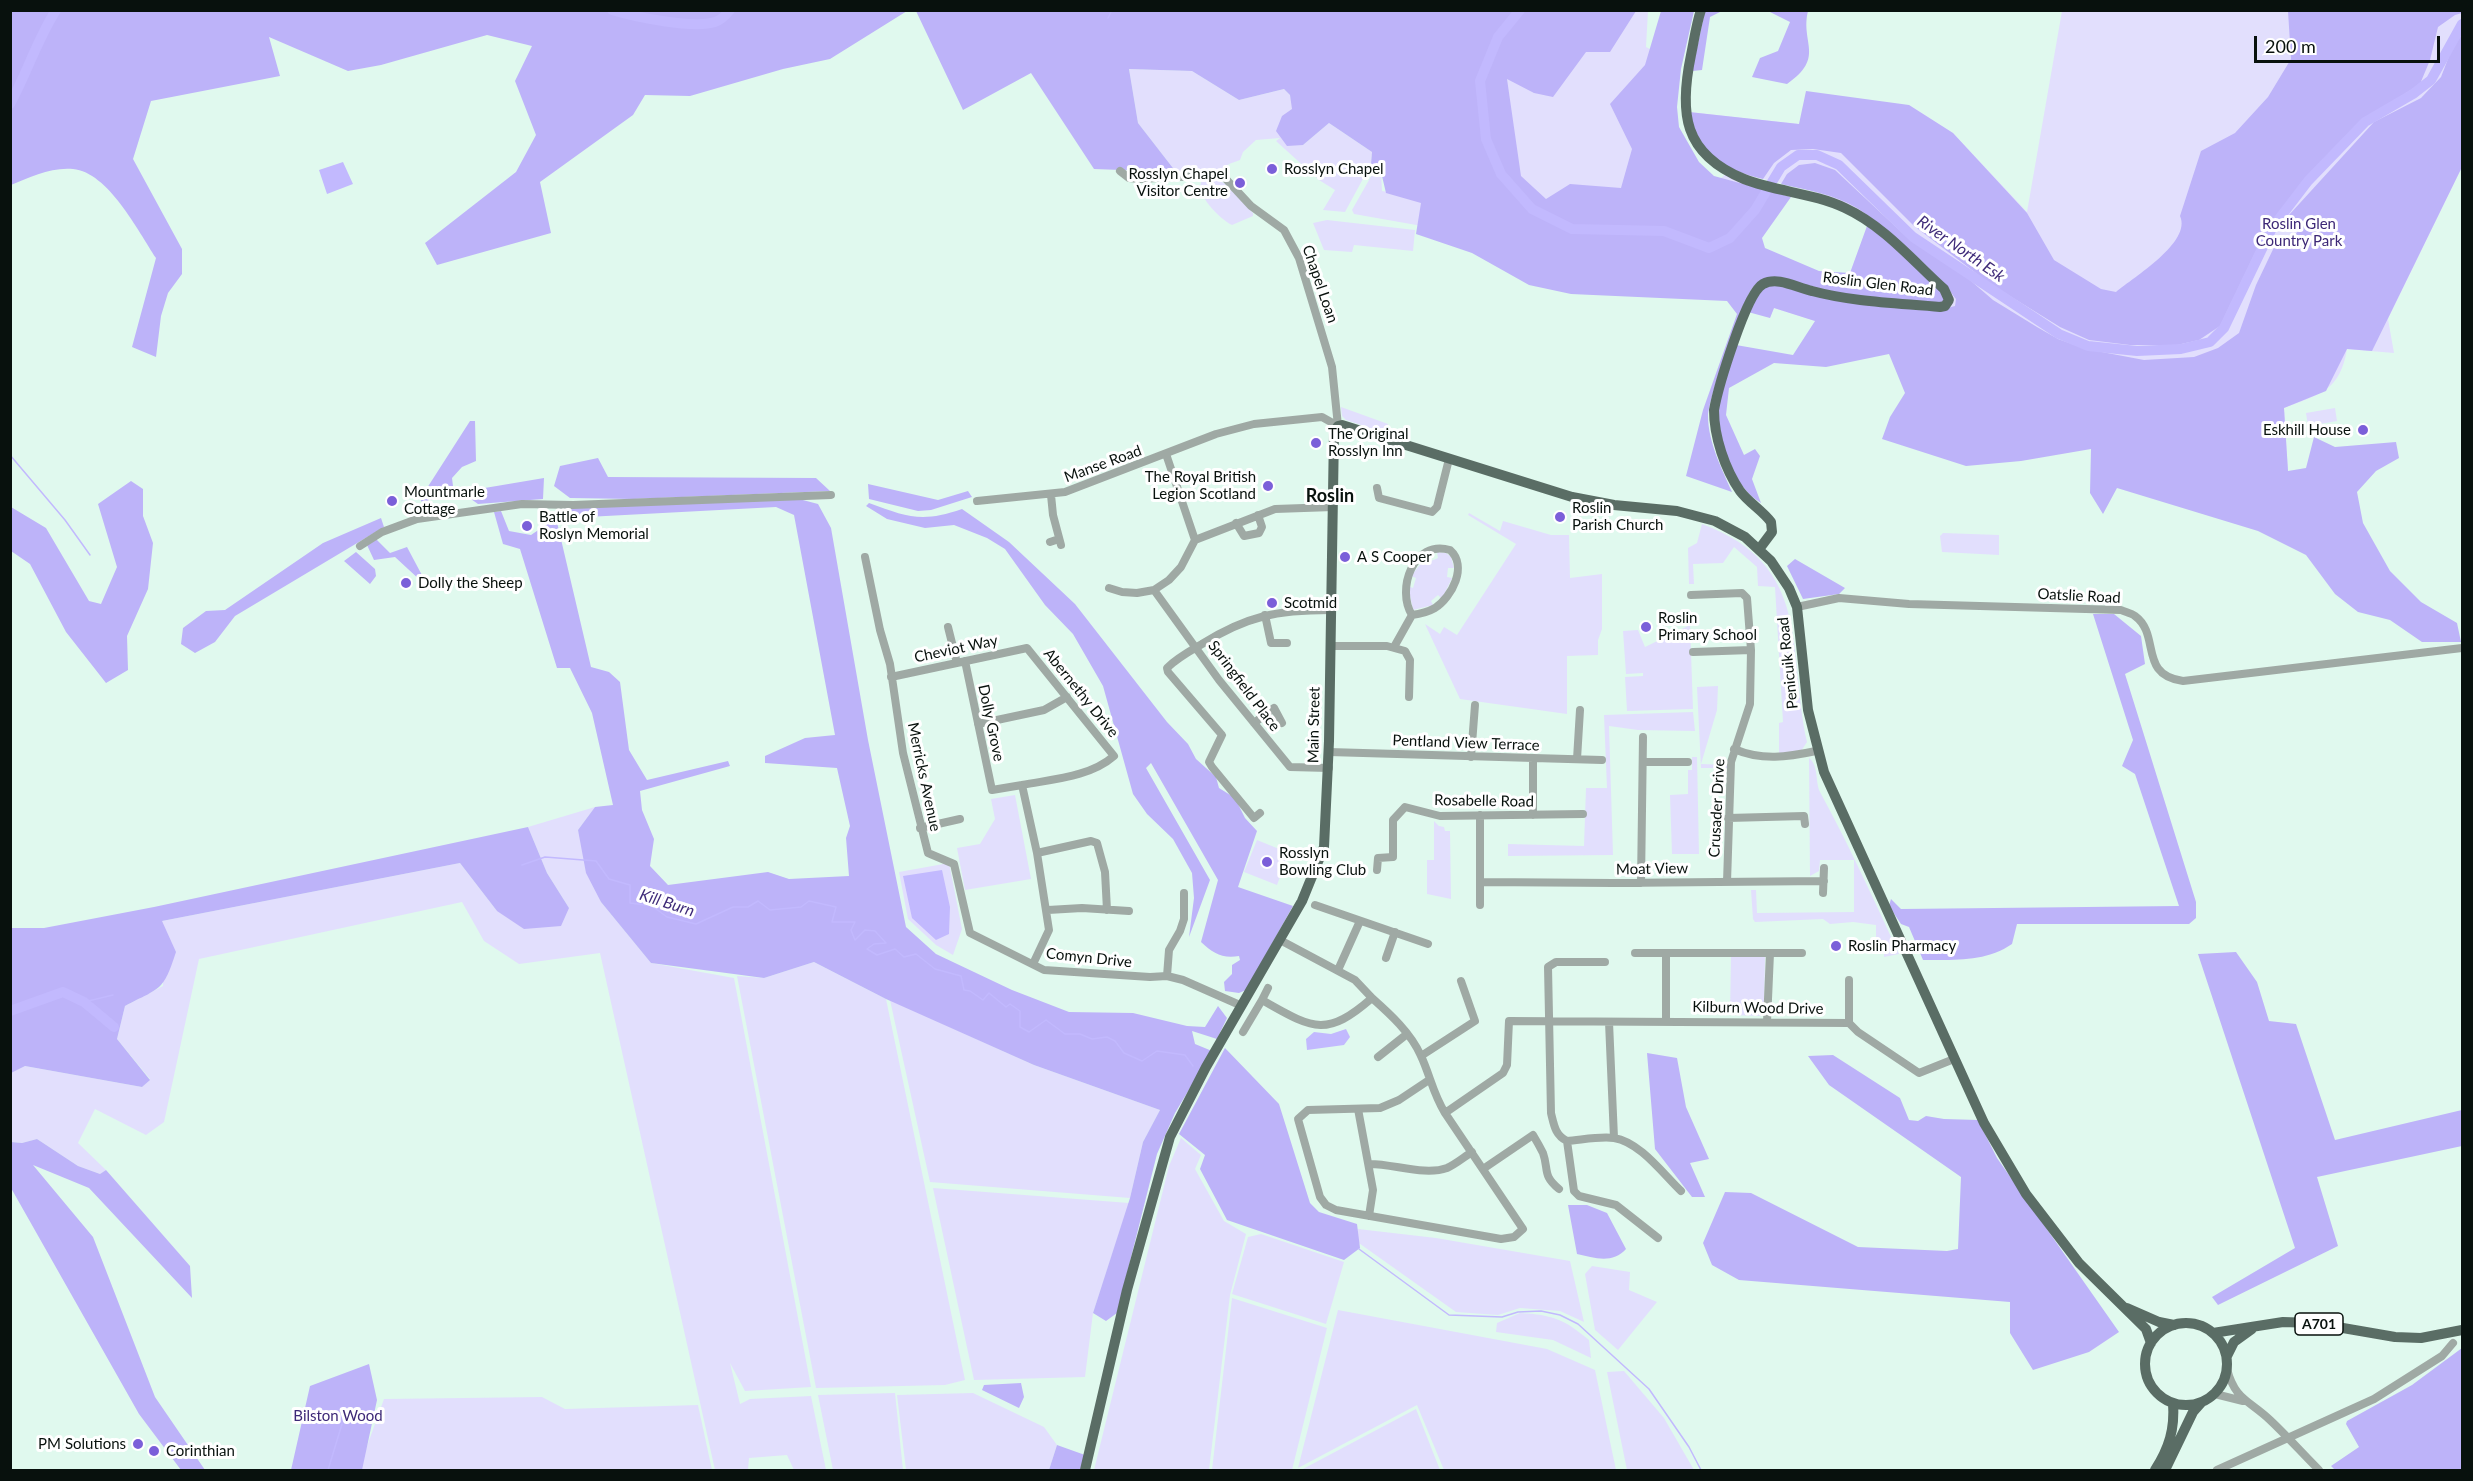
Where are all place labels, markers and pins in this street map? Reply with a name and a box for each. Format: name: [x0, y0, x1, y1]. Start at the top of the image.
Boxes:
place label: Rosslyn Chapel: [1284, 160, 1384, 178]
marker: Rosslyn Chapel: [1265, 162, 1279, 176]
place label: Rosslyn Chapel Visitor Centre: [1128, 165, 1228, 200]
marker: Rosslyn Chapel Visitor Centre: [1233, 176, 1247, 190]
place label: Eskhill House: [2263, 421, 2351, 439]
marker: Eskhill House: [2356, 423, 2370, 437]
place label: The Original Rosslyn Inn: [1328, 425, 1409, 460]
marker: The Original Rosslyn Inn: [1309, 436, 1323, 450]
place label: The Royal British Legion Scotland: [1145, 468, 1256, 503]
marker: The Royal British Legion Scotland: [1261, 479, 1275, 493]
place label: Mountmarle Cottage: [404, 483, 485, 518]
marker: Mountmarle Cottage: [385, 494, 399, 508]
place label: Roslin Parish Church: [1572, 499, 1663, 534]
place label: Battle of Roslyn Memorial: [539, 508, 649, 543]
marker: Roslin Parish Church: [1553, 510, 1567, 524]
marker: Battle of Roslyn Memorial: [520, 519, 534, 533]
place label: A S Cooper: [1357, 548, 1432, 566]
marker: A S Cooper: [1338, 550, 1352, 564]
place label: Dolly the Sheep: [418, 574, 523, 592]
marker: Dolly the Sheep: [399, 576, 413, 590]
place label: Scotmid: [1284, 594, 1337, 612]
marker: Scotmid: [1265, 596, 1279, 610]
place label: Roslin Primary School: [1658, 609, 1757, 644]
marker: Roslin Primary School: [1639, 620, 1653, 634]
place label: Rosslyn Bowling Club: [1279, 844, 1366, 879]
marker: Rosslyn Bowling Club: [1260, 855, 1274, 869]
place label: Roslin Pharmacy: [1848, 937, 1956, 955]
marker: Roslin Pharmacy: [1829, 939, 1843, 953]
place label: PM Solutions: [38, 1435, 126, 1453]
marker: PM Solutions: [131, 1437, 145, 1451]
place label: Corinthian: [166, 1442, 235, 1460]
marker: Corinthian: [147, 1444, 161, 1458]

